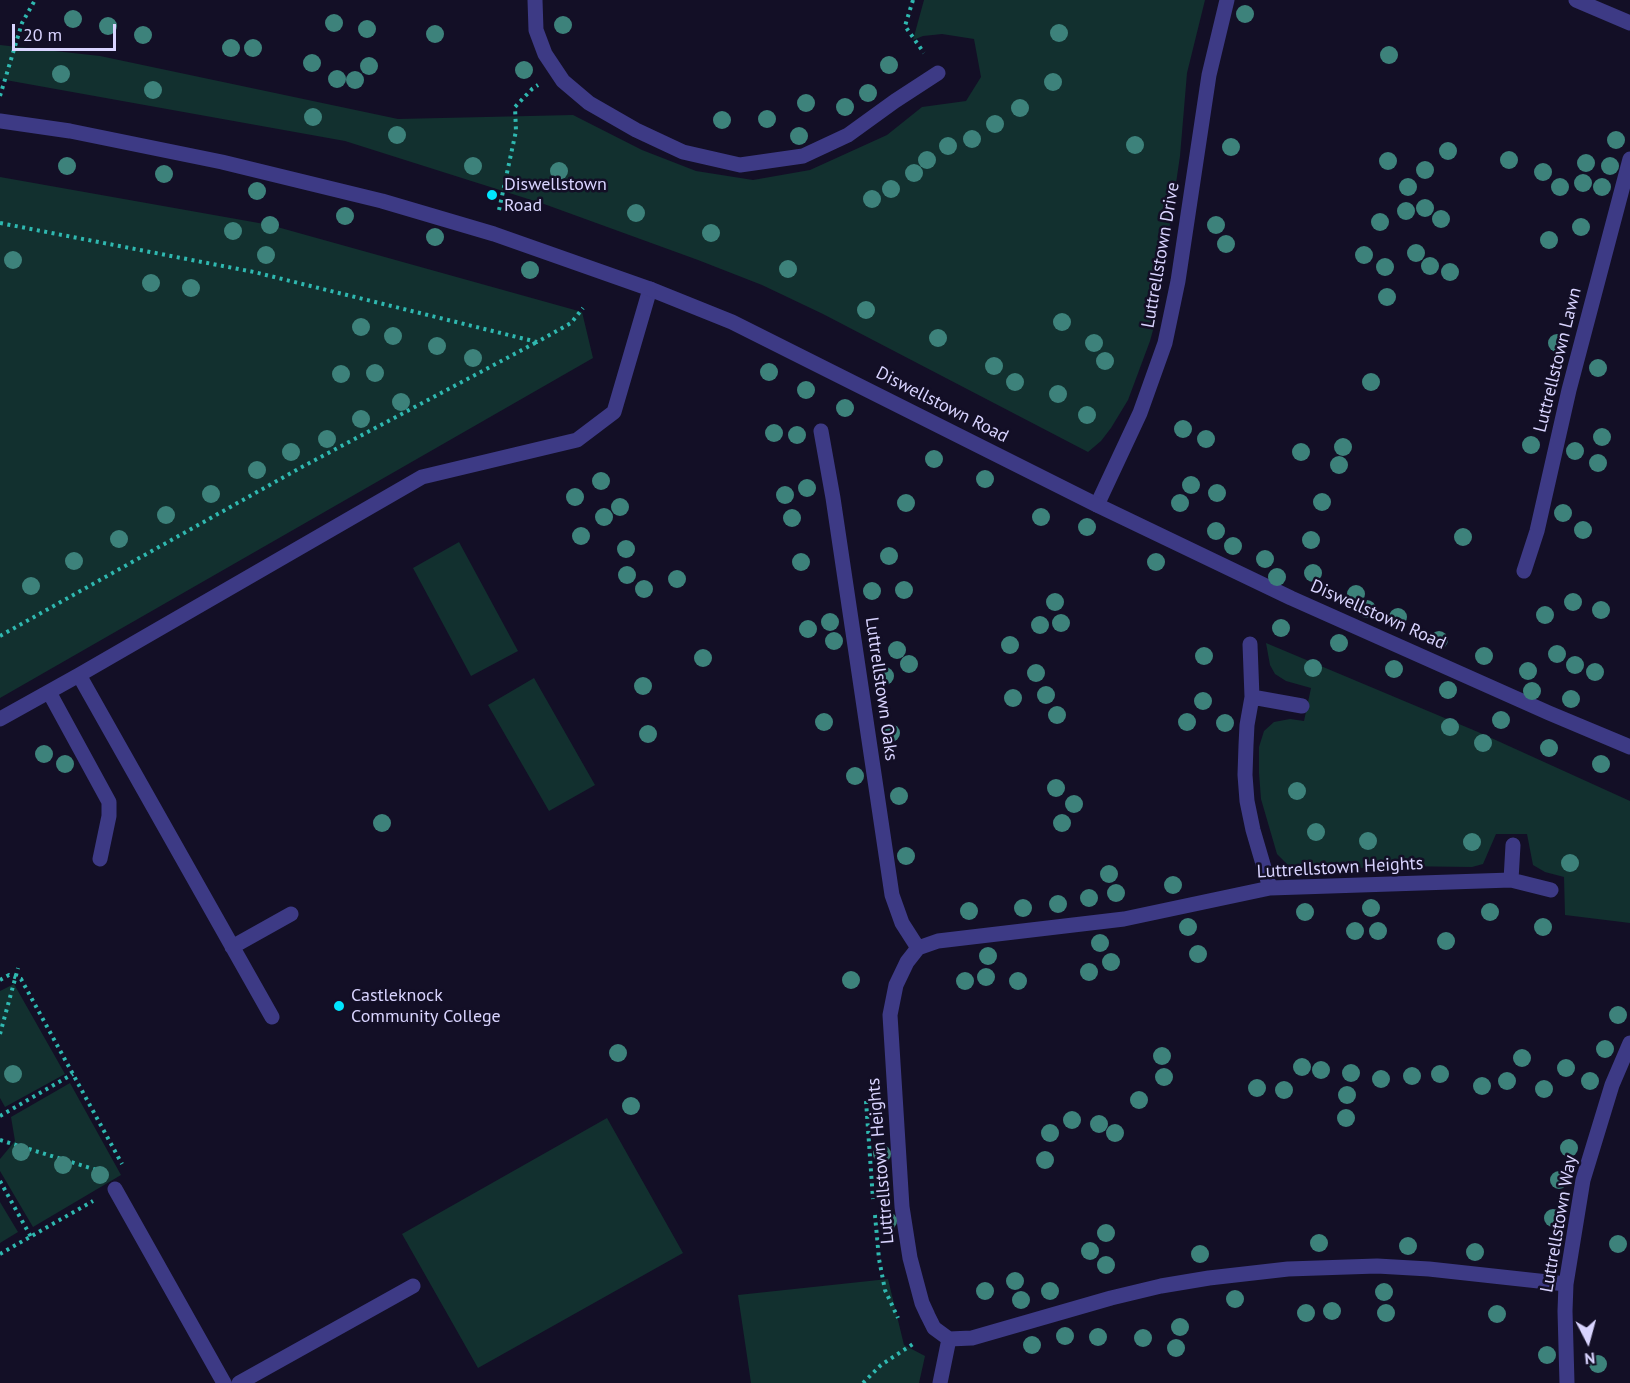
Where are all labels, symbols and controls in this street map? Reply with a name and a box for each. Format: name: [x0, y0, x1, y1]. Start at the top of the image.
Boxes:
scale bar: [15, 12, 118, 50]
text: 20 m: [23, 23, 62, 46]
place label: Diswellstown Road: [504, 174, 607, 216]
street label: Luttrellstown Drive: [1138, 180, 1184, 330]
marker: Diswellstown Road: [485, 188, 499, 202]
street label: Luttrellstown Lawn: [1530, 285, 1586, 435]
street label: Diswellstown Road: [872, 362, 1012, 448]
street label: Diswellstown Road: [1307, 575, 1449, 655]
street label: Luttrellstown Oaks: [860, 616, 902, 762]
street label: Luttrellstown Heights: [1256, 853, 1424, 883]
place label: Castleknock Community College: [351, 985, 501, 1028]
marker: Castleknock Community College: [332, 999, 346, 1013]
street label: Luttrellstown Heights: [863, 1077, 899, 1245]
street label: Luttrellstown Way: [1536, 1154, 1582, 1294]
north arrow: [1558, 1311, 1618, 1371]
text: N: [1584, 1348, 1596, 1369]

